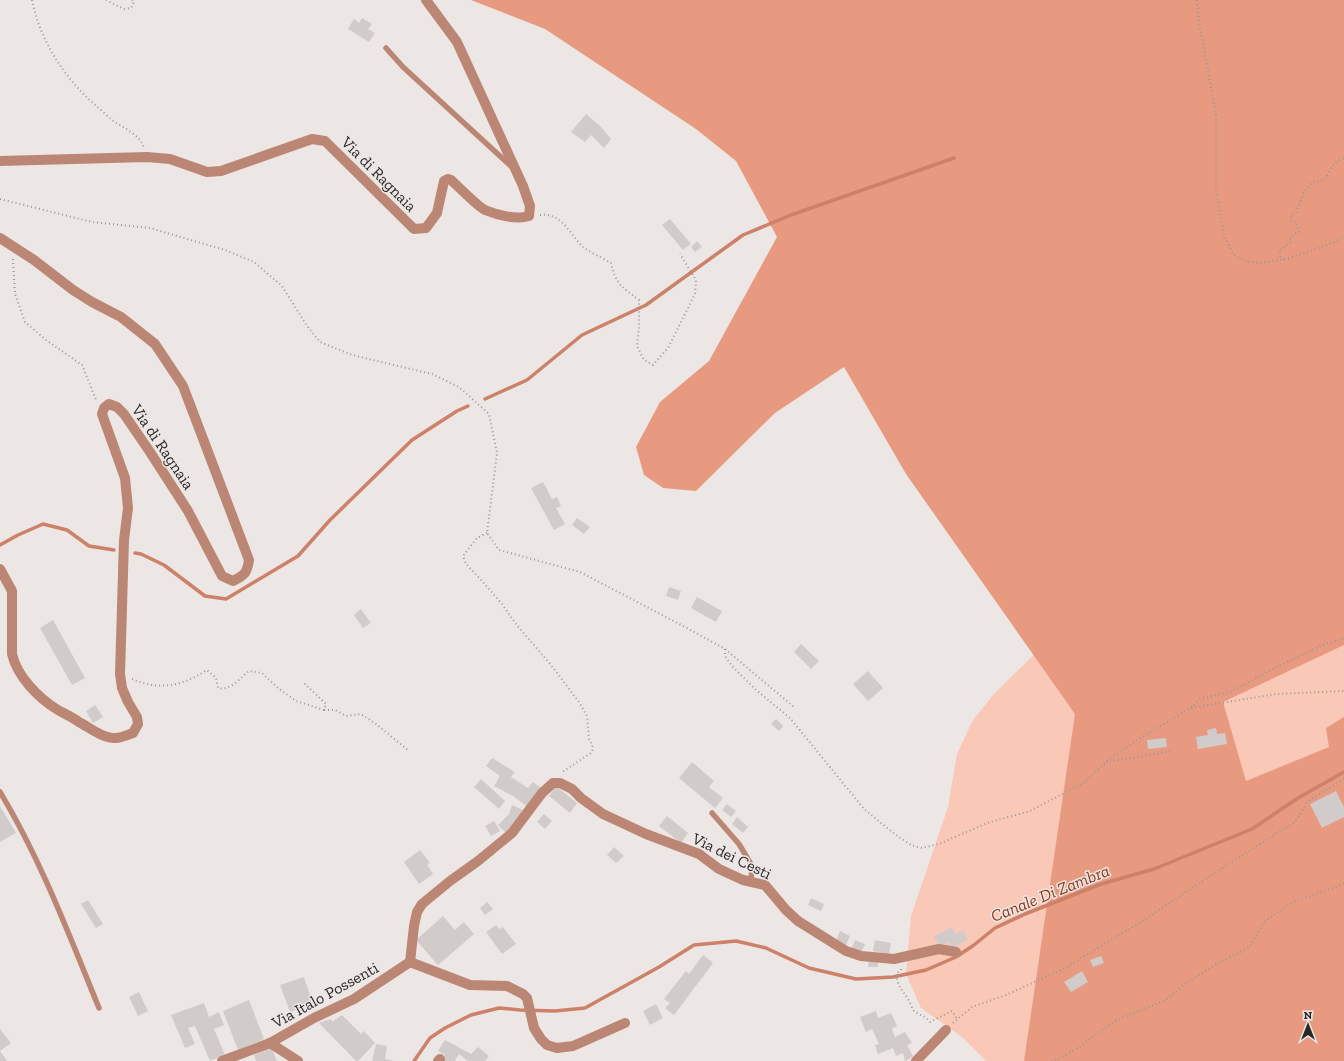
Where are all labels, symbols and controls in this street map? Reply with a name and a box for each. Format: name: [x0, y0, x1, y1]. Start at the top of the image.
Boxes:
street label: Via di Ragnaia: [337, 132, 421, 216]
street label: Via di Ragnaia: [127, 400, 198, 493]
street label: Via dei Cesti: [688, 828, 775, 884]
water label: Canale Di Zambra: [988, 860, 1112, 926]
street label: Via Italo Possenti: [268, 958, 382, 1033]
north arrow: [1288, 1005, 1328, 1045]
text: N: [1304, 1009, 1313, 1022]

